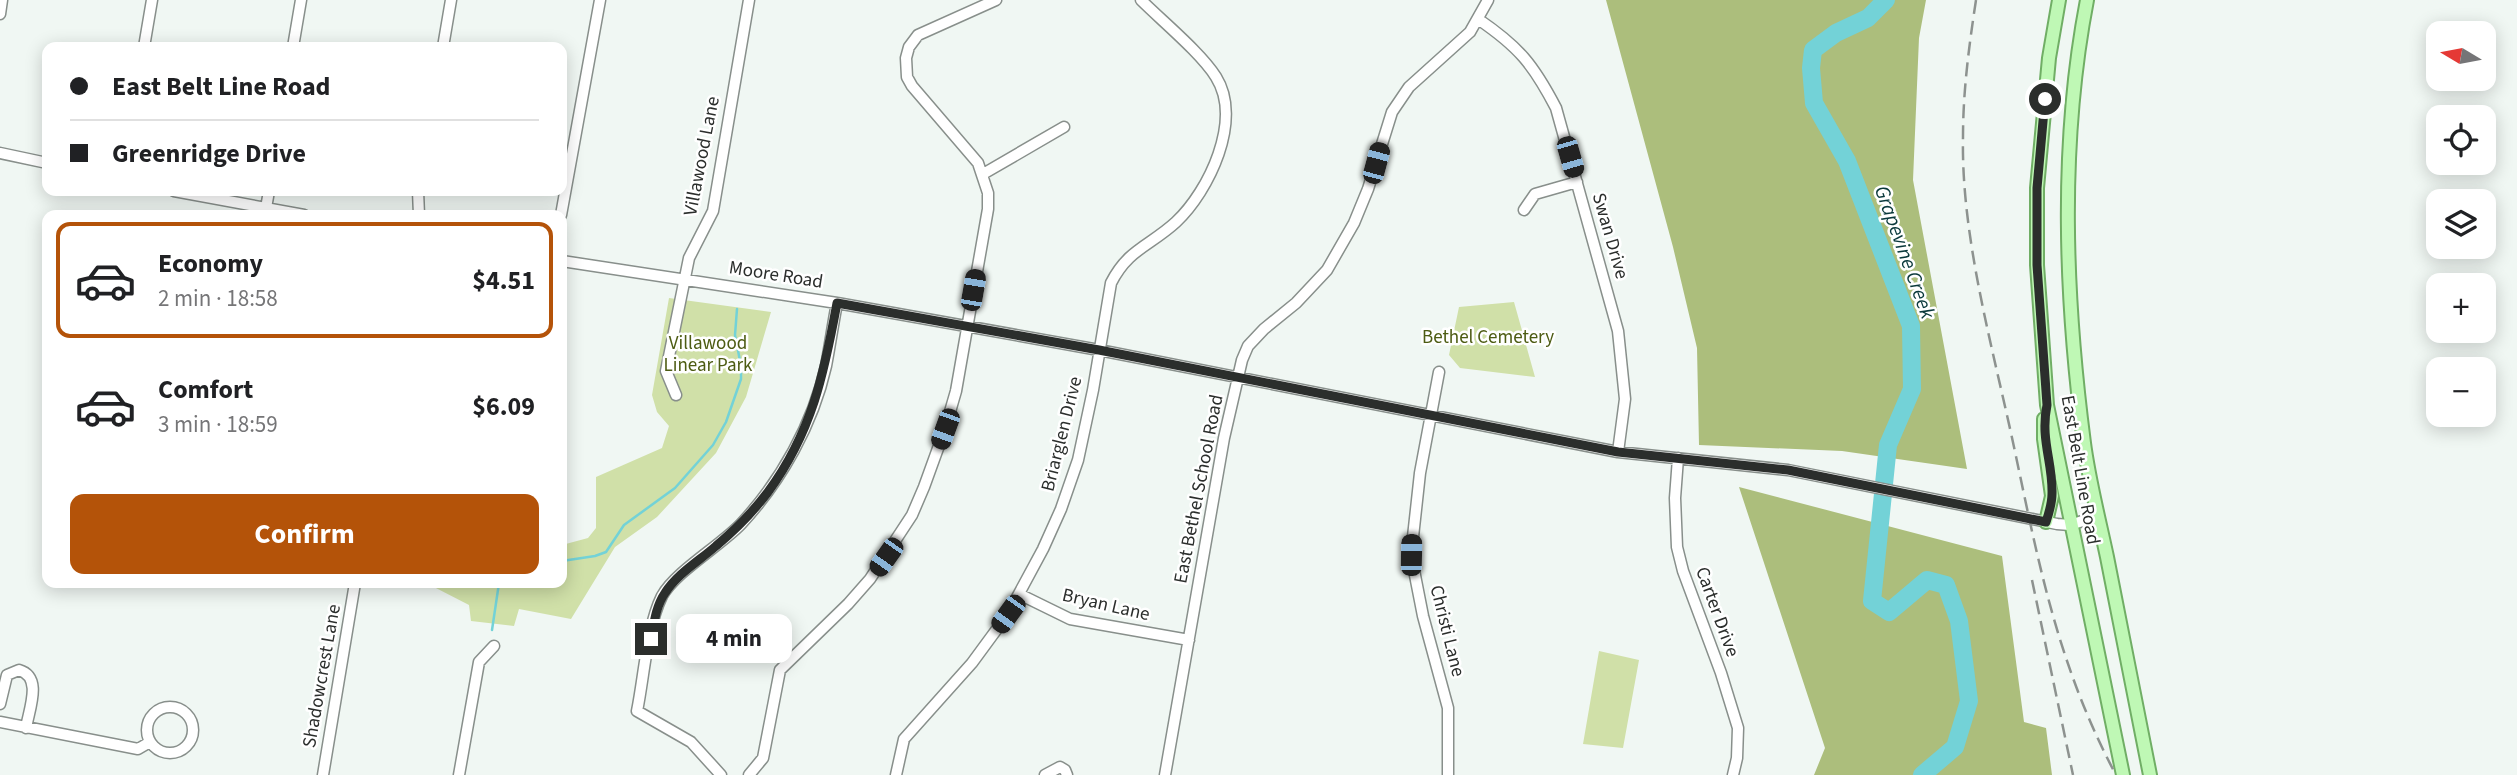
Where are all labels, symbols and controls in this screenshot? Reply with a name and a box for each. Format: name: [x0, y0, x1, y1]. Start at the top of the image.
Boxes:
north arrow: [2426, 21, 2496, 91]
map controls: [2426, 21, 2496, 427]
text: East Belt Line Road: [112, 68, 331, 105]
route start: [2029, 83, 2061, 115]
street label: Villawood Lane: [677, 94, 727, 218]
button: locate: [2426, 105, 2496, 175]
car: [1555, 134, 1586, 180]
text: Greenridge Drive: [112, 135, 306, 172]
car: [1361, 140, 1392, 186]
water label: Grapevine Creek: [1867, 181, 1943, 324]
button: layers: [2426, 189, 2496, 259]
street label: Swan Drive: [1585, 190, 1635, 282]
text: Economy: [158, 245, 263, 282]
icon: car: [74, 249, 137, 312]
street label: Moore Road: [727, 254, 825, 296]
text: $4.51: [472, 262, 535, 299]
car: [960, 267, 987, 313]
button: +: [2426, 273, 2496, 343]
text: 2 min · 18:58: [158, 282, 278, 315]
park label: Bethel Cemetery: [1422, 324, 1554, 351]
park label: Villawood Linear Park: [664, 330, 753, 379]
button: −: [2426, 357, 2496, 427]
text: Comfort: [158, 371, 253, 408]
street label: Briarglen Drive: [1035, 374, 1089, 494]
icon: car: [74, 375, 137, 438]
text: $6.09: [472, 388, 535, 425]
street label: East Bethel School Road: [1167, 392, 1231, 586]
street label: East Belt Line Road: [2054, 393, 2106, 547]
car: [928, 406, 963, 452]
text: 3 min · 18:59: [158, 408, 278, 441]
button: Confirm: [70, 494, 539, 574]
car: [866, 534, 907, 580]
car: [1401, 534, 1422, 576]
street label: Carter Drive: [1688, 563, 1746, 661]
street label: Bryan Lane: [1060, 582, 1152, 628]
street label: Christi Lane: [1423, 582, 1471, 680]
car: [988, 591, 1029, 637]
street label: Shadowcrest Lane: [296, 602, 348, 750]
callout: 4 min: [676, 614, 791, 664]
text: 4 min: [706, 622, 762, 655]
route end: [635, 623, 667, 655]

